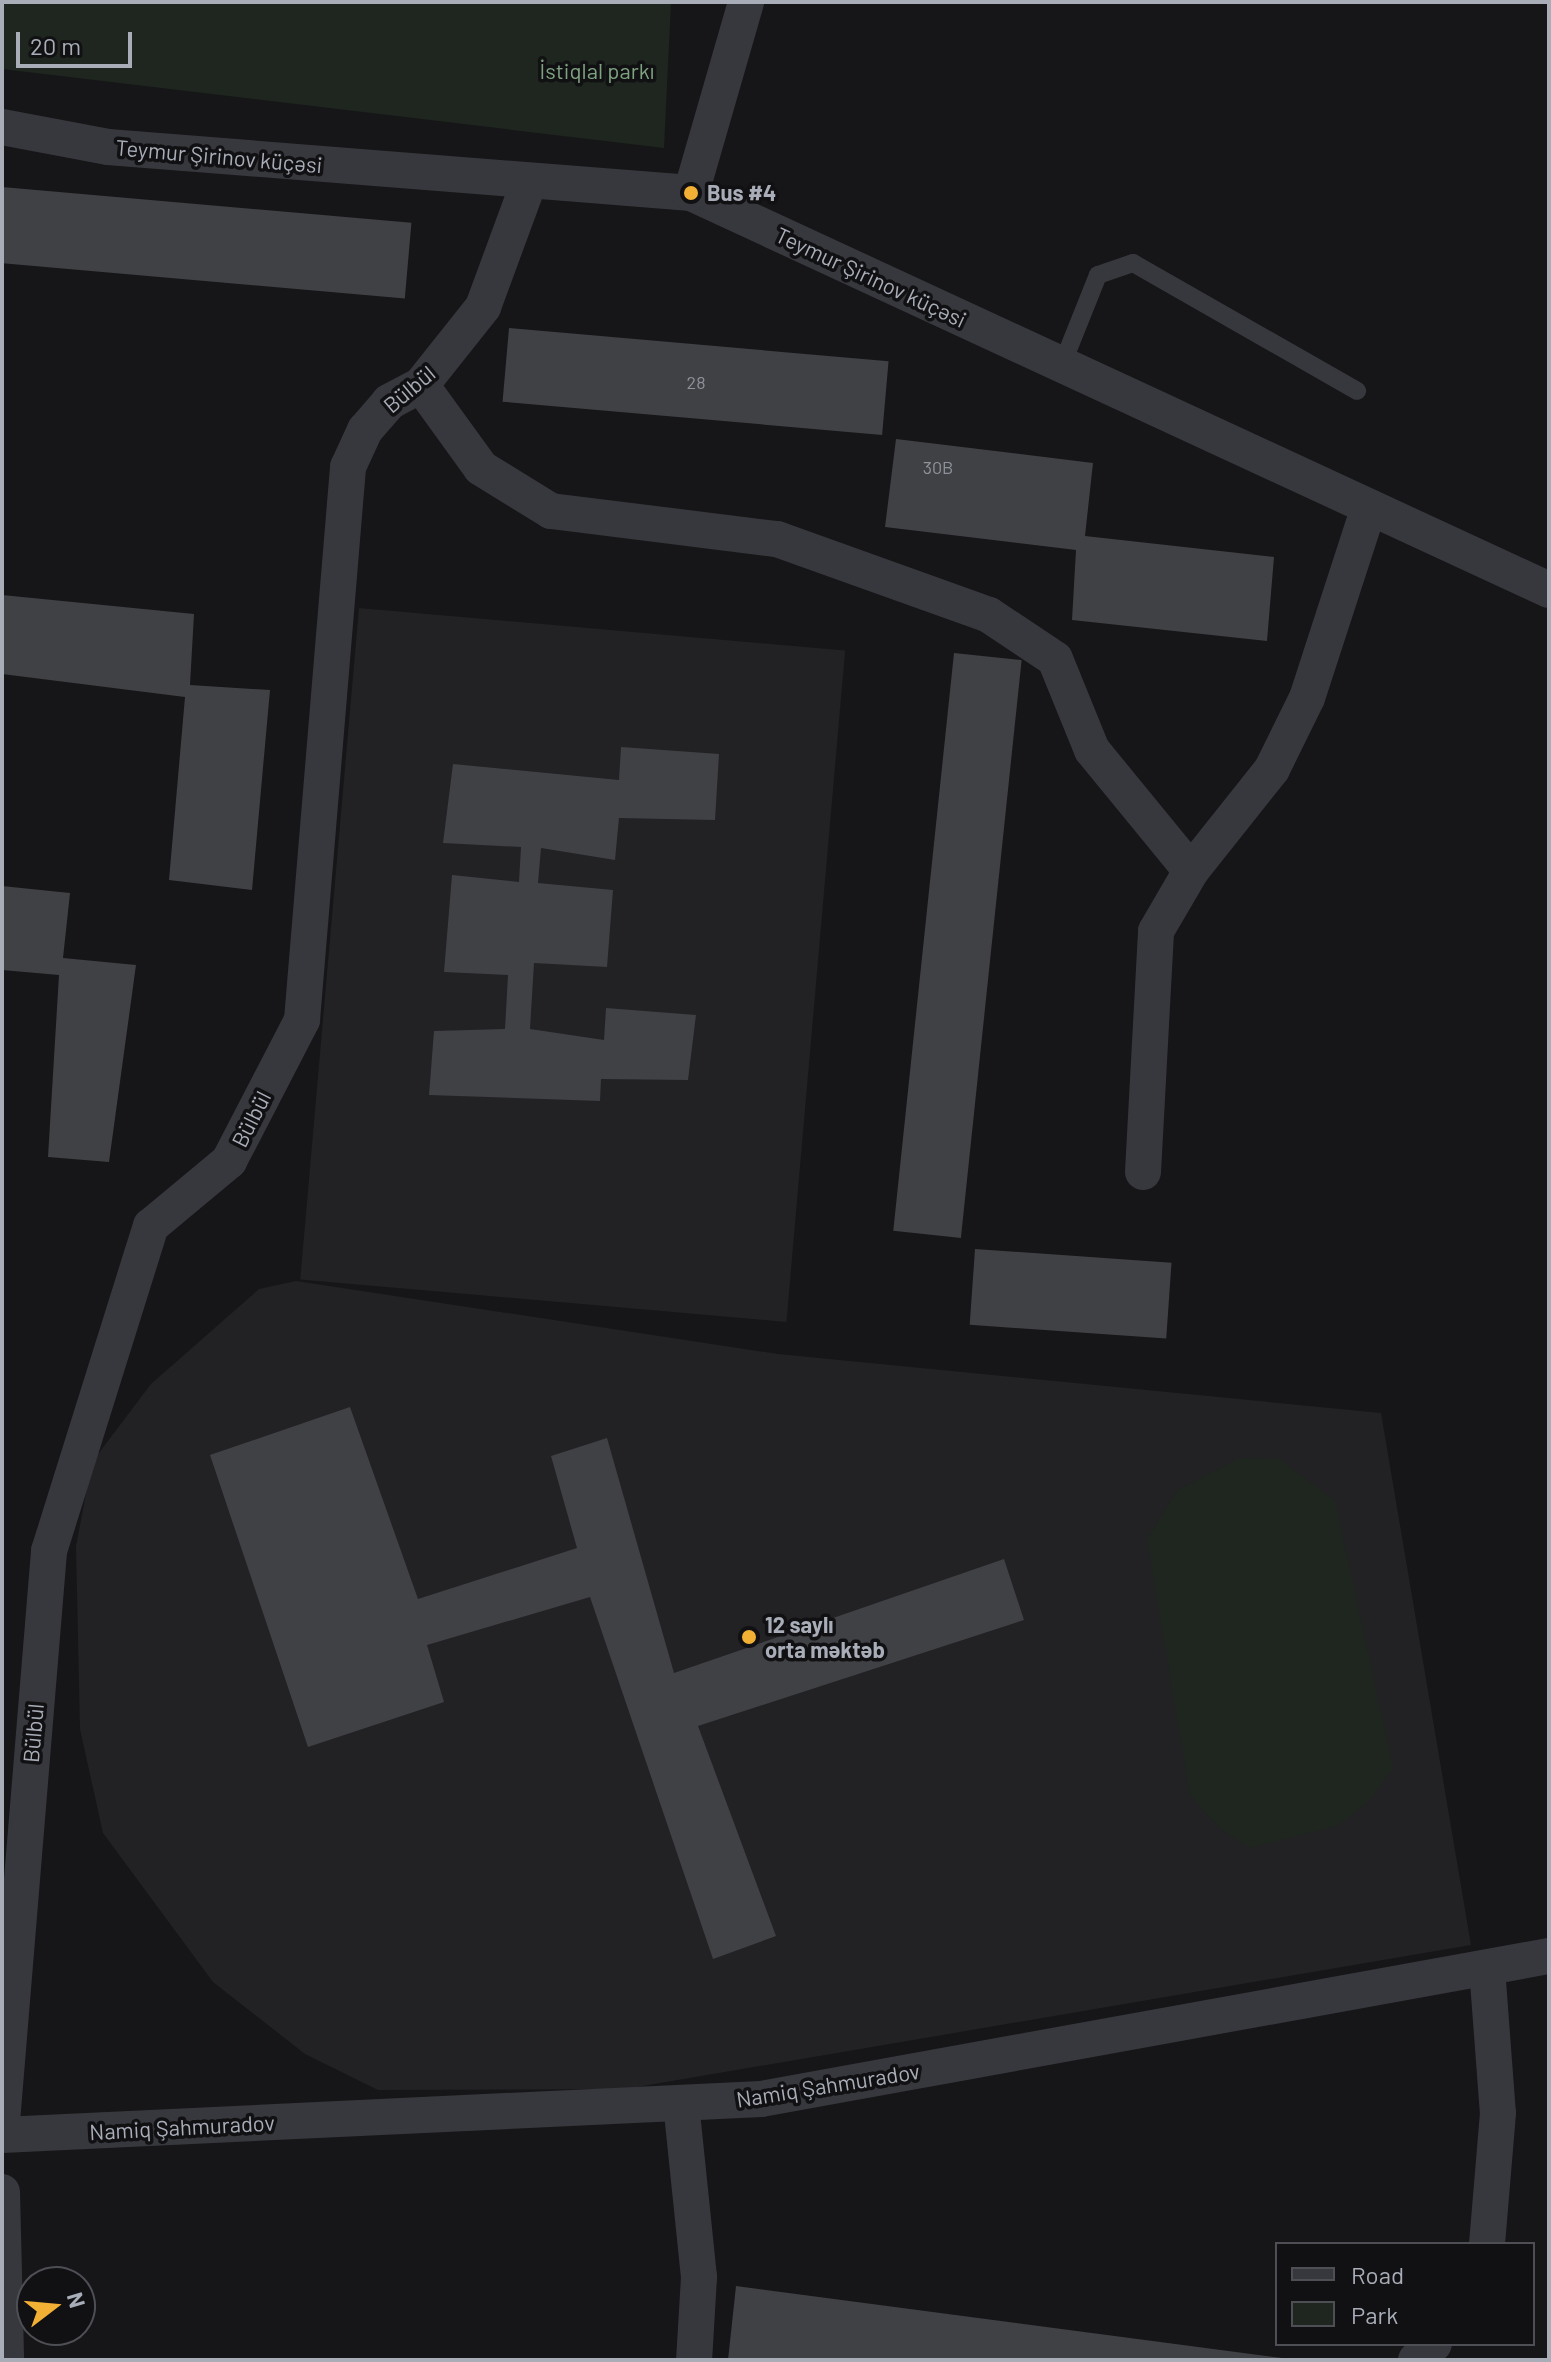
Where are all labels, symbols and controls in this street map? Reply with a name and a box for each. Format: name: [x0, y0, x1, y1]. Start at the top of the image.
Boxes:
scale bar: [20, 16, 136, 66]
text: 20 m: [30, 31, 81, 60]
park label: İstiqlal parkı: [540, 58, 654, 84]
street label: Teymur Şirinov küçəsi: [115, 134, 323, 178]
place label: Bus #4: [707, 180, 776, 206]
marker: Bus #4: [682, 184, 700, 202]
street label: Teymur Şirinov küçəsi: [771, 221, 971, 333]
street label: Bülbül: [378, 360, 440, 418]
house number: 28: [686, 371, 706, 393]
house number: 30B: [923, 456, 953, 478]
street label: Bülbül: [226, 1087, 276, 1151]
place label: 12 saylı orta məktəb: [765, 1611, 885, 1662]
marker: 12 saylı orta məktəb: [740, 1628, 758, 1646]
street label: Bülbül: [17, 1702, 49, 1764]
street label: Namiq Şahmuradov: [734, 2057, 922, 2113]
street label: Namiq Şahmuradov: [89, 2109, 275, 2145]
legend: [1275, 2242, 1535, 2346]
text: Road: [1351, 2260, 1404, 2289]
north arrow: [16, 2266, 96, 2346]
text: N: [63, 2289, 92, 2311]
text: Park: [1351, 2300, 1398, 2329]

